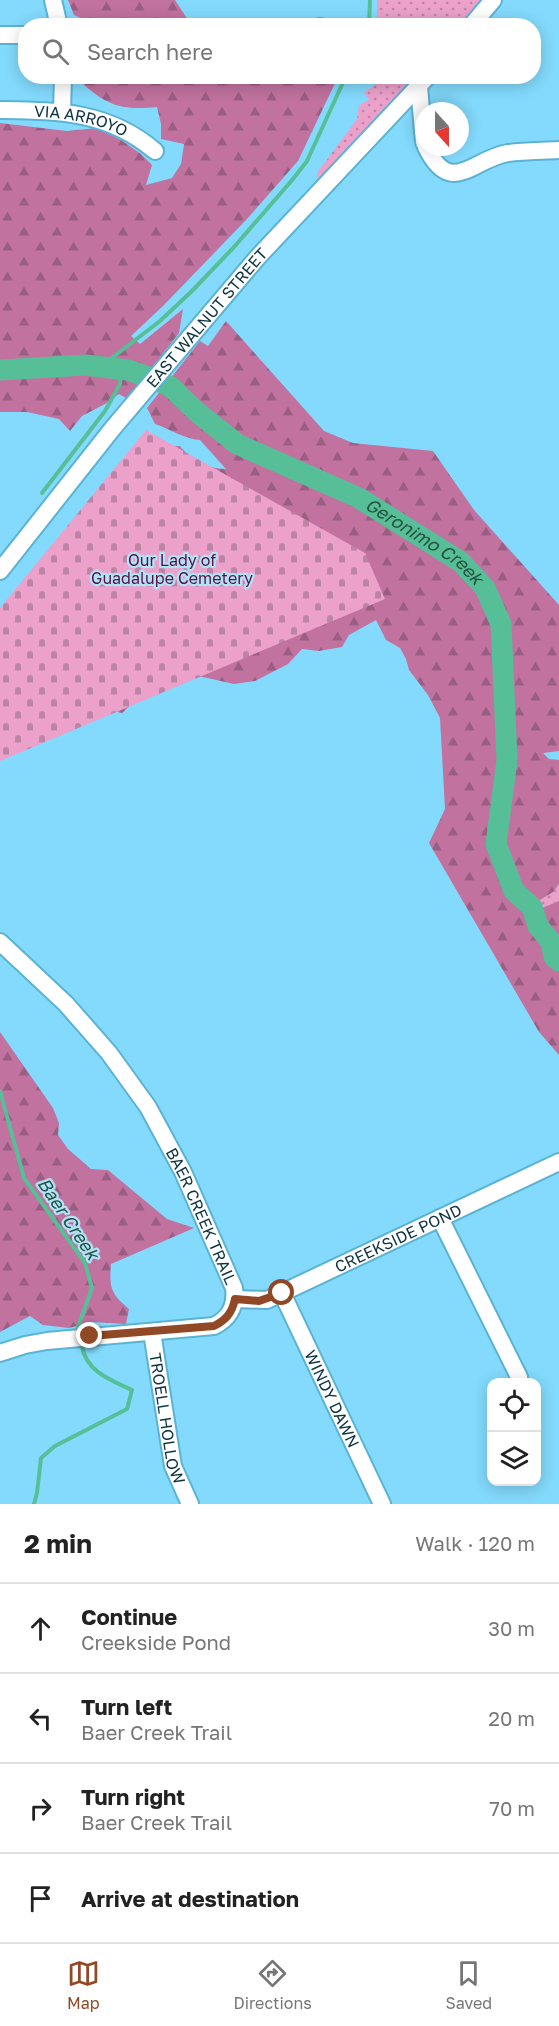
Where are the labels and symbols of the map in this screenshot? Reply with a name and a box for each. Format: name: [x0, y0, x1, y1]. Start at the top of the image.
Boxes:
street label: VIA ARROYO: [34, 101, 131, 141]
north arrow: [415, 102, 469, 156]
street label: EAST WALNUT STREET: [142, 244, 271, 392]
water label: Geronimo Creek: [362, 493, 490, 590]
park label: Our Lady of Guadalupe Cemetery: [91, 550, 253, 588]
street label: BAER CREEK TRAIL: [162, 1144, 241, 1287]
water label: Baer Creek: [33, 1173, 105, 1265]
street label: CREEKSIDE POND: [331, 1200, 465, 1277]
route start: [268, 1279, 294, 1305]
route end: [76, 1322, 102, 1348]
street label: WINDY DAWN: [300, 1347, 364, 1451]
street label: TROELL HOLLOW: [145, 1352, 190, 1487]

